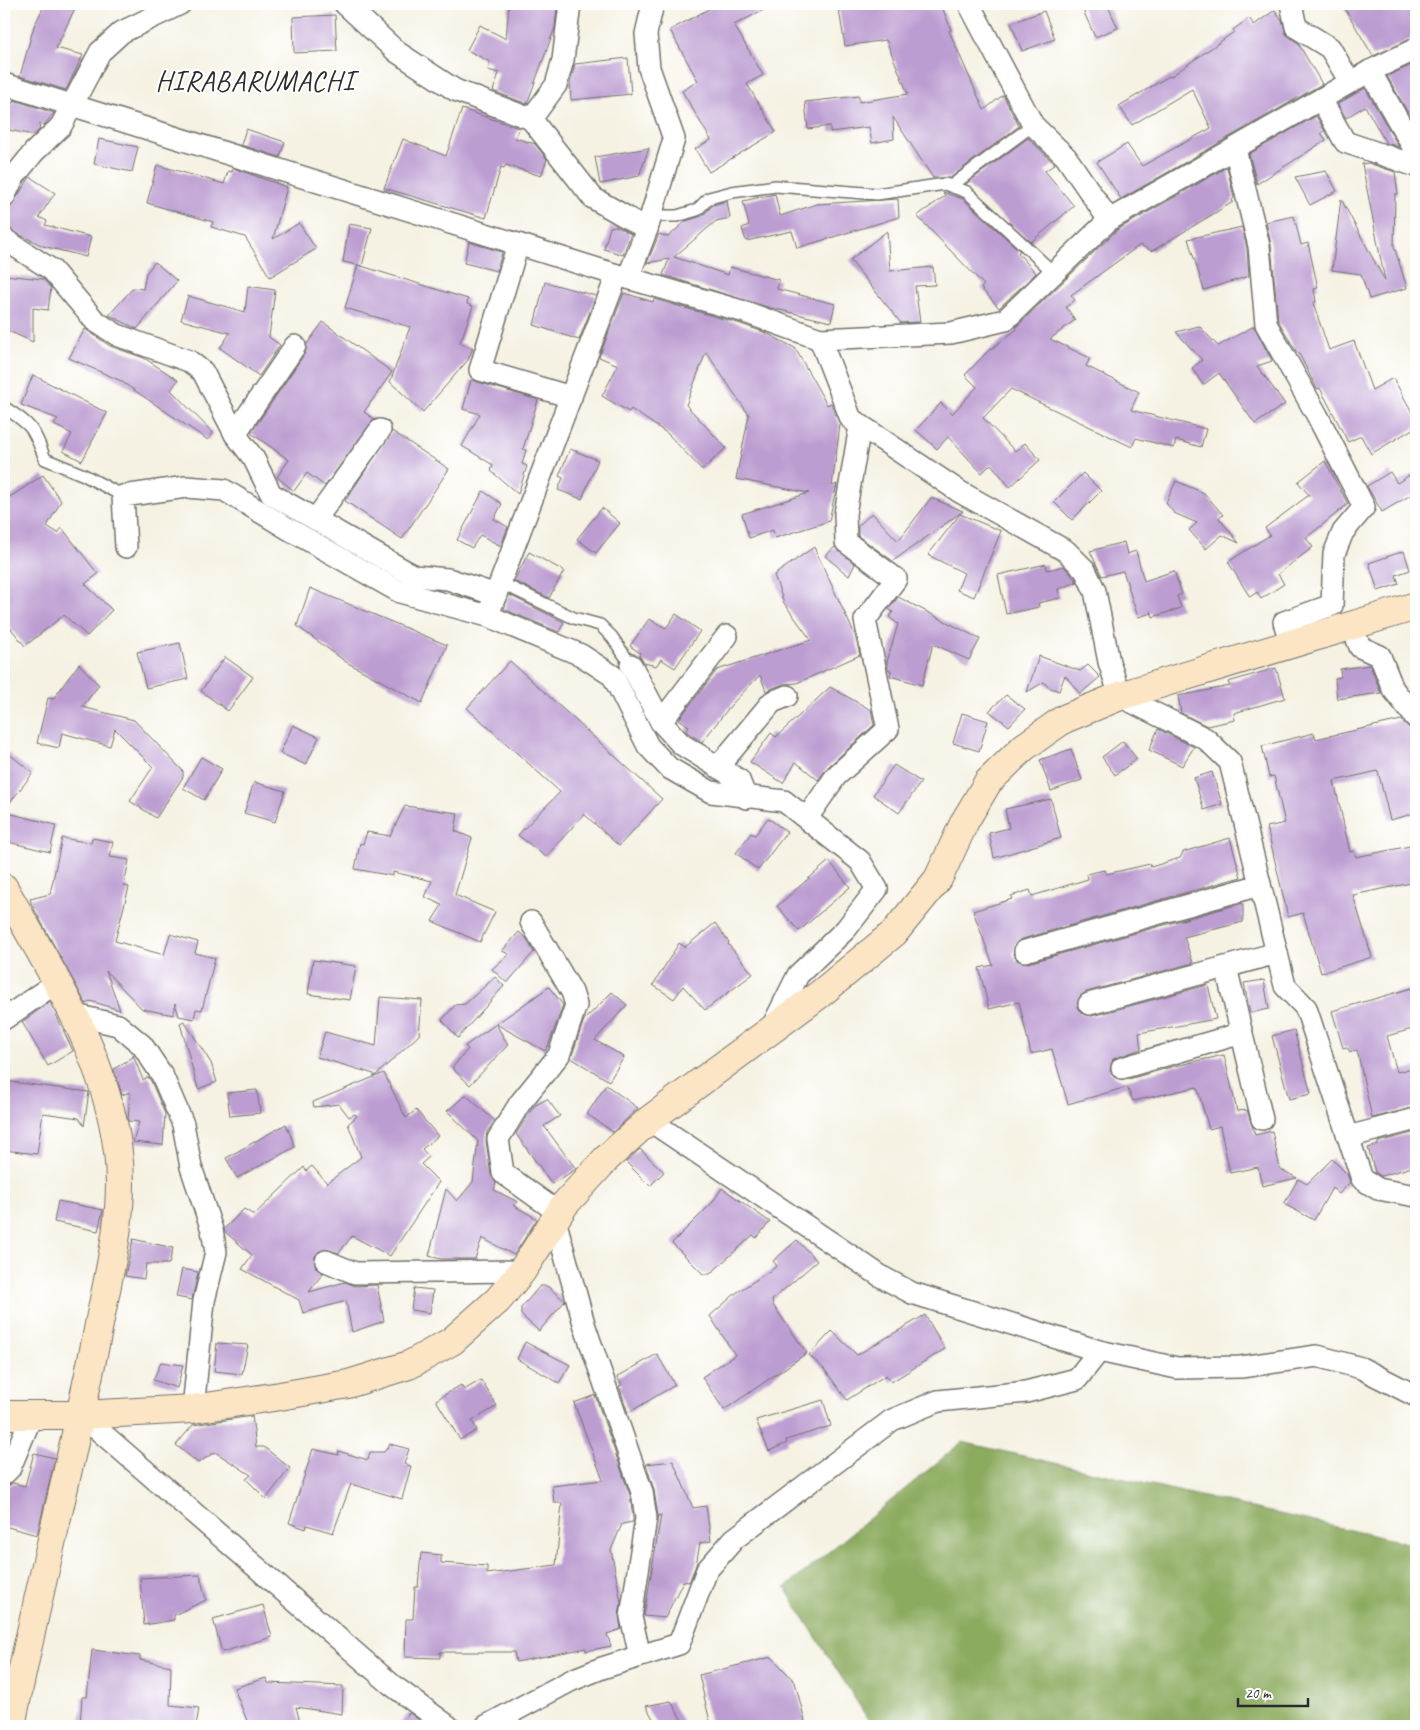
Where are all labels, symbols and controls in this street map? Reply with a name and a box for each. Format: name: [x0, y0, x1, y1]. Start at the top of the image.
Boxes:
district label: HIRABARUMACHI: [155, 63, 359, 98]
scale bar: [1238, 1675, 1308, 1707]
text: 20 m: [1245, 1684, 1272, 1703]

